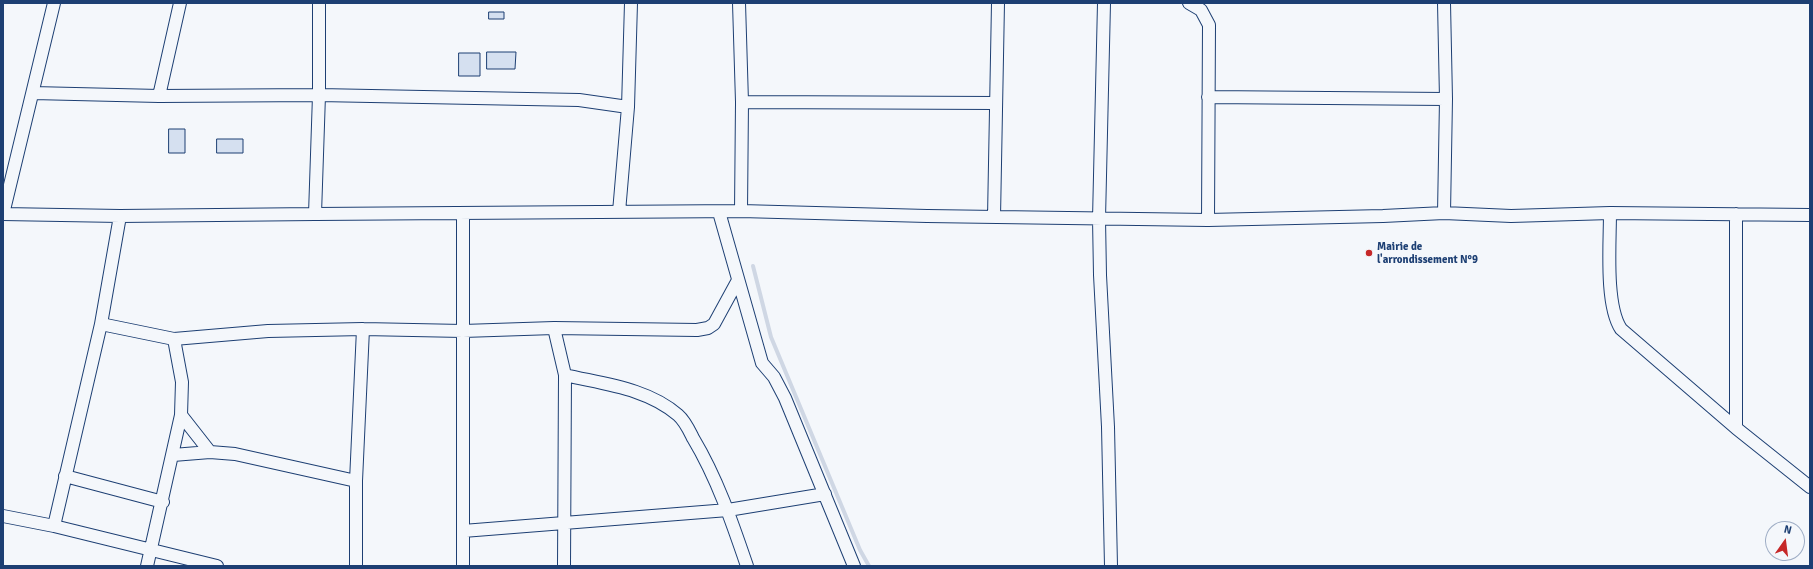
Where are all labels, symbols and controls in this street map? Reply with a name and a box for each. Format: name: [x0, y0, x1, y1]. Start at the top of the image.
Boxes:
place label: Mairie de l'arrondissement N°9: [1377, 240, 1478, 266]
marker: Mairie de l'arrondissement N°9: [1364, 248, 1374, 258]
north arrow: [1765, 521, 1805, 561]
text: N: [1782, 523, 1793, 537]

